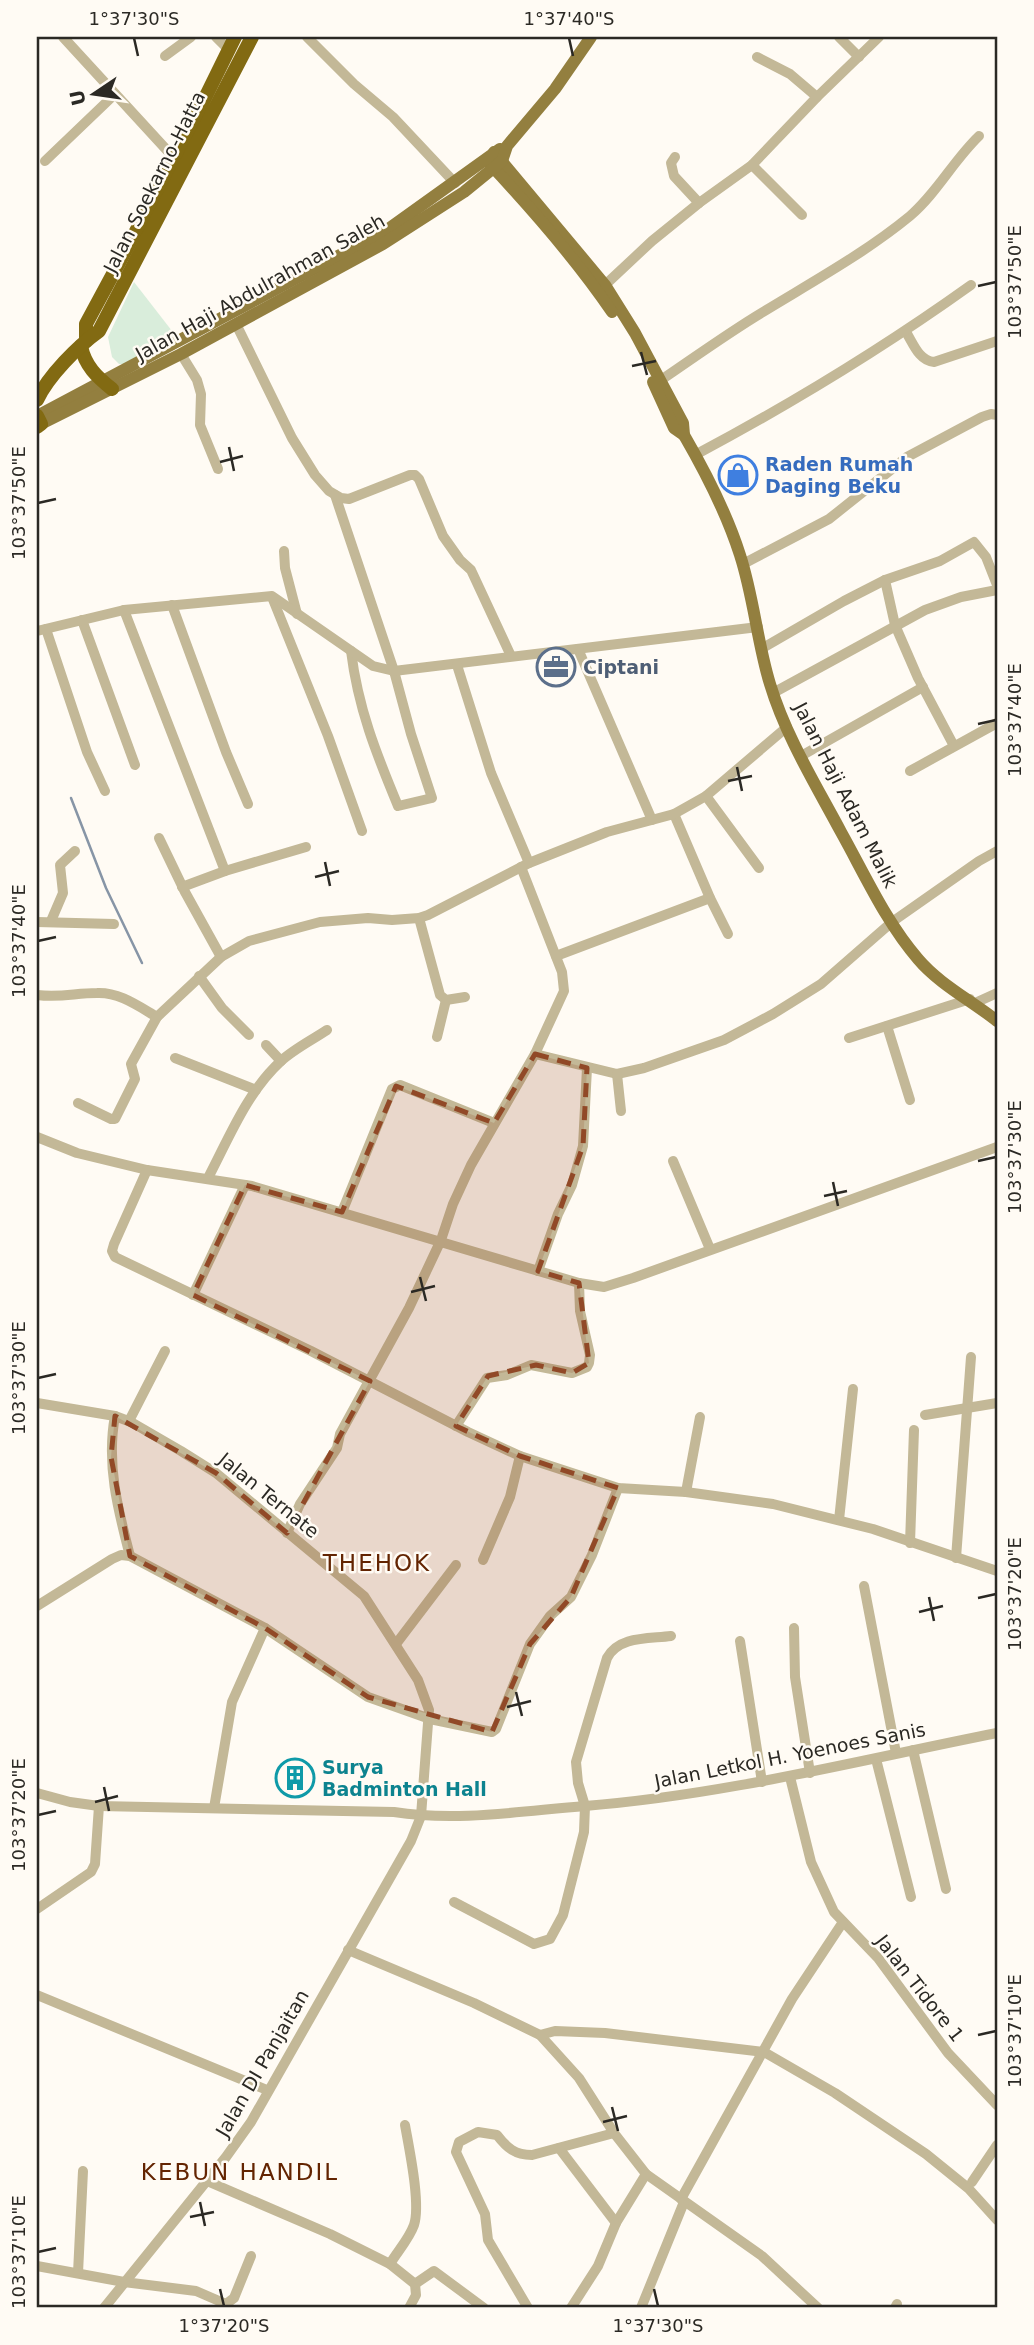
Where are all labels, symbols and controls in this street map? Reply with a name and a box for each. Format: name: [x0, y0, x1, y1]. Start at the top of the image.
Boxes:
text: 1°37'30"S: [89, 8, 179, 29]
text: 1°37'40"S: [524, 8, 614, 29]
north arrow: [60, 60, 130, 130]
text: U: [65, 88, 90, 108]
street label: Jalan Soekarno-Hatta: [98, 88, 209, 277]
street label: Jalan Haji Abdulrahman Saleh: [131, 209, 389, 365]
text: 103°37'50"E: [1004, 225, 1025, 339]
text: 103°37'50"E: [8, 446, 29, 560]
place label: Raden Rumah Daging Beku: [765, 453, 913, 497]
shop icon: Raden Rumah Daging Beku: [717, 454, 759, 496]
office icon: Ciptani: [535, 646, 577, 688]
place label: Ciptani: [583, 656, 659, 678]
text: 103°37'40"E: [1004, 663, 1025, 777]
street label: Jalan Haji Adam Malik: [789, 698, 902, 891]
text: 103°37'40"E: [8, 884, 29, 998]
text: 103°37'30"E: [1004, 1100, 1025, 1214]
text: 103°37'30"E: [8, 1321, 29, 1435]
street label: Jalan Ternate: [214, 1447, 324, 1542]
text: 103°37'20"E: [1004, 1537, 1025, 1651]
district label: THEHOK: [322, 1550, 431, 1576]
street label: Jalan Letkol H. Yoenoes Sanis: [652, 1718, 927, 1792]
place label: Surya Badminton Hall: [322, 1756, 487, 1800]
building icon: Surya Badminton Hall: [274, 1757, 316, 1799]
text: 103°37'20"E: [8, 1758, 29, 1872]
street label: Jalan Tidore 1: [871, 1929, 969, 2046]
text: 103°37'10"E: [1004, 1974, 1025, 2088]
street label: Jalan DI Panjaitan: [210, 1986, 313, 2141]
district label: KEBUN HANDIL: [141, 2159, 339, 2185]
text: 103°37'10"E: [8, 2195, 29, 2309]
text: 1°37'20"S: [179, 2315, 269, 2336]
text: 1°37'30"S: [613, 2315, 703, 2336]

